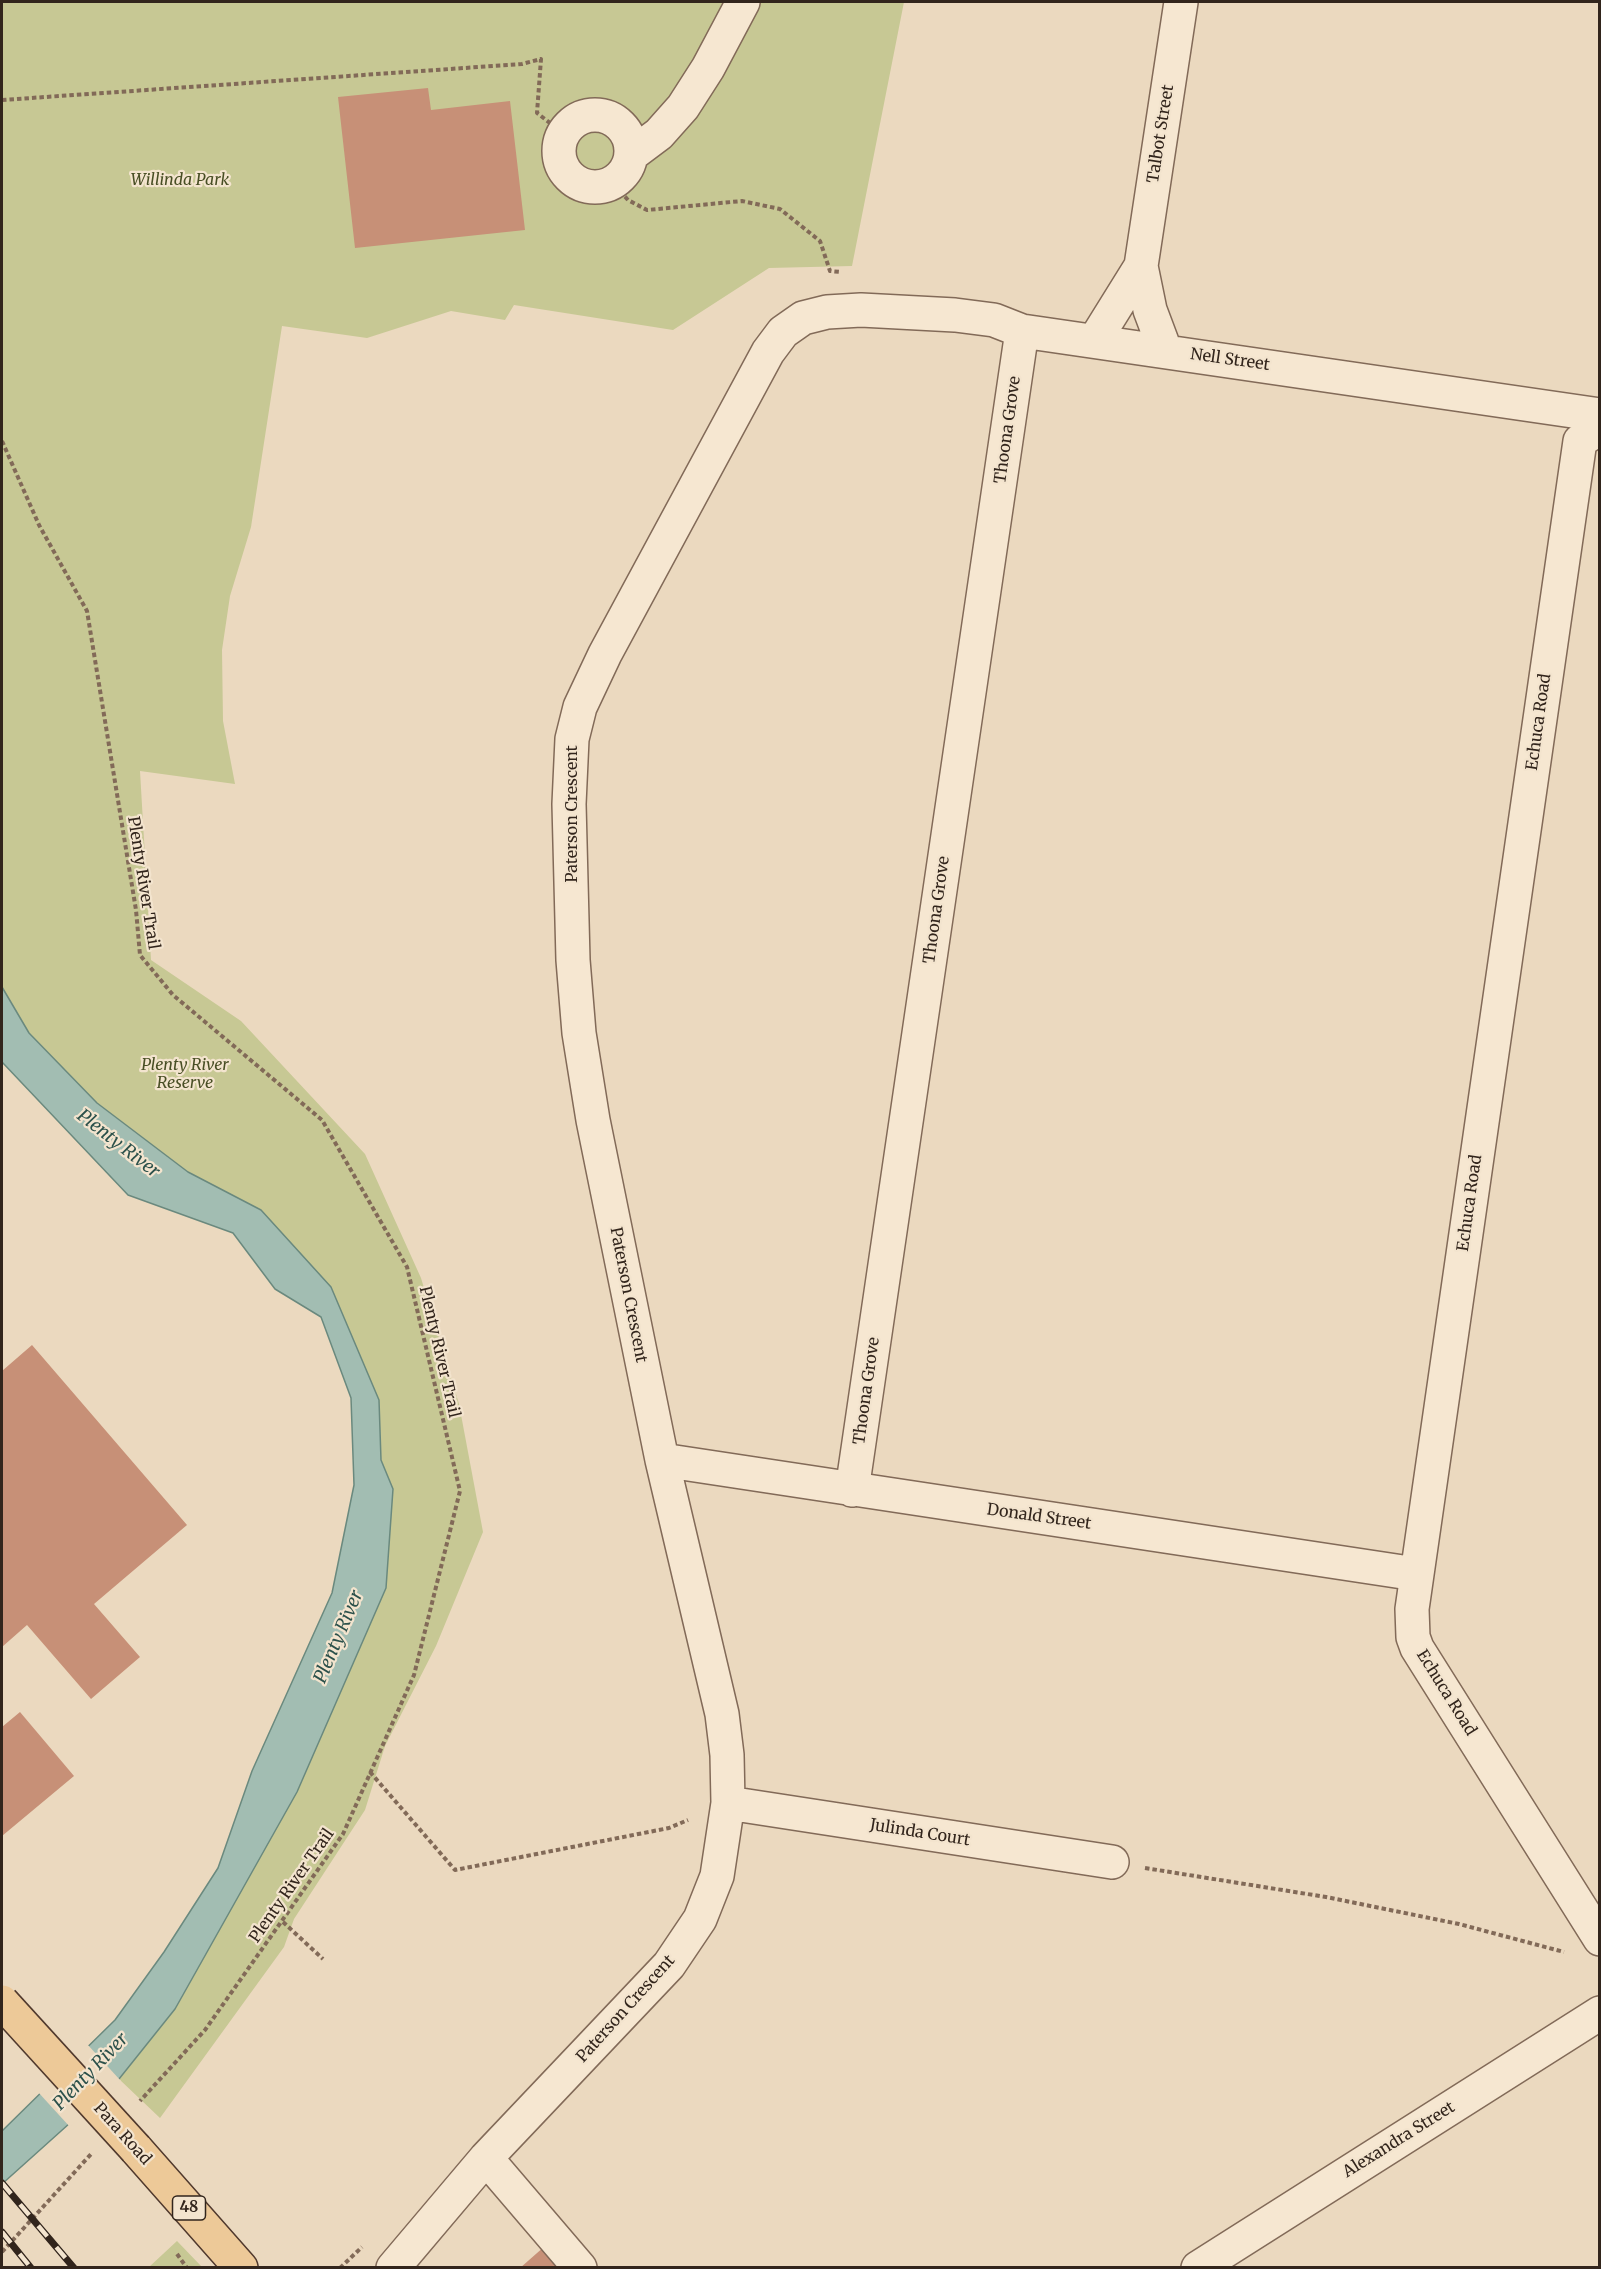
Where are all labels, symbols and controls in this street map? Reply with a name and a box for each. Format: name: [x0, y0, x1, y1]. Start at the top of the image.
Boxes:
street label: Talbot Street: [1144, 83, 1178, 185]
park label: Willinda Park: [131, 170, 229, 190]
street label: Nell Street: [1189, 345, 1271, 375]
street label: Thoona Grove: [991, 375, 1025, 485]
street label: Echuca Road: [1523, 672, 1555, 772]
street label: Paterson Crescent: [562, 745, 582, 883]
street label: Plenty River Trail: [123, 815, 163, 951]
street label: Thoona Grove: [920, 855, 954, 965]
park label: Plenty River Reserve: [141, 1055, 229, 1093]
water label: Plenty River: [73, 1105, 163, 1183]
street label: Echuca Road: [1454, 1153, 1486, 1253]
street label: Paterson Crescent: [605, 1226, 651, 1364]
street label: Plenty River Trail: [415, 1284, 463, 1420]
street label: Thoona Grove: [850, 1336, 884, 1446]
street label: Donald Street: [986, 1500, 1092, 1534]
water label: Plenty River: [310, 1587, 368, 1687]
street label: Echuca Road: [1412, 1647, 1480, 1739]
street label: Julinda Court: [869, 1816, 971, 1850]
street label: Plenty River Trail: [246, 1825, 338, 1947]
street label: Paterson Crescent: [573, 1951, 679, 2067]
water label: Plenty River: [49, 2029, 133, 2115]
street label: Alexandra Street: [1339, 2098, 1459, 2182]
street label: Para Road: [89, 2099, 155, 2169]
road number: 48: [172, 2196, 206, 2220]

